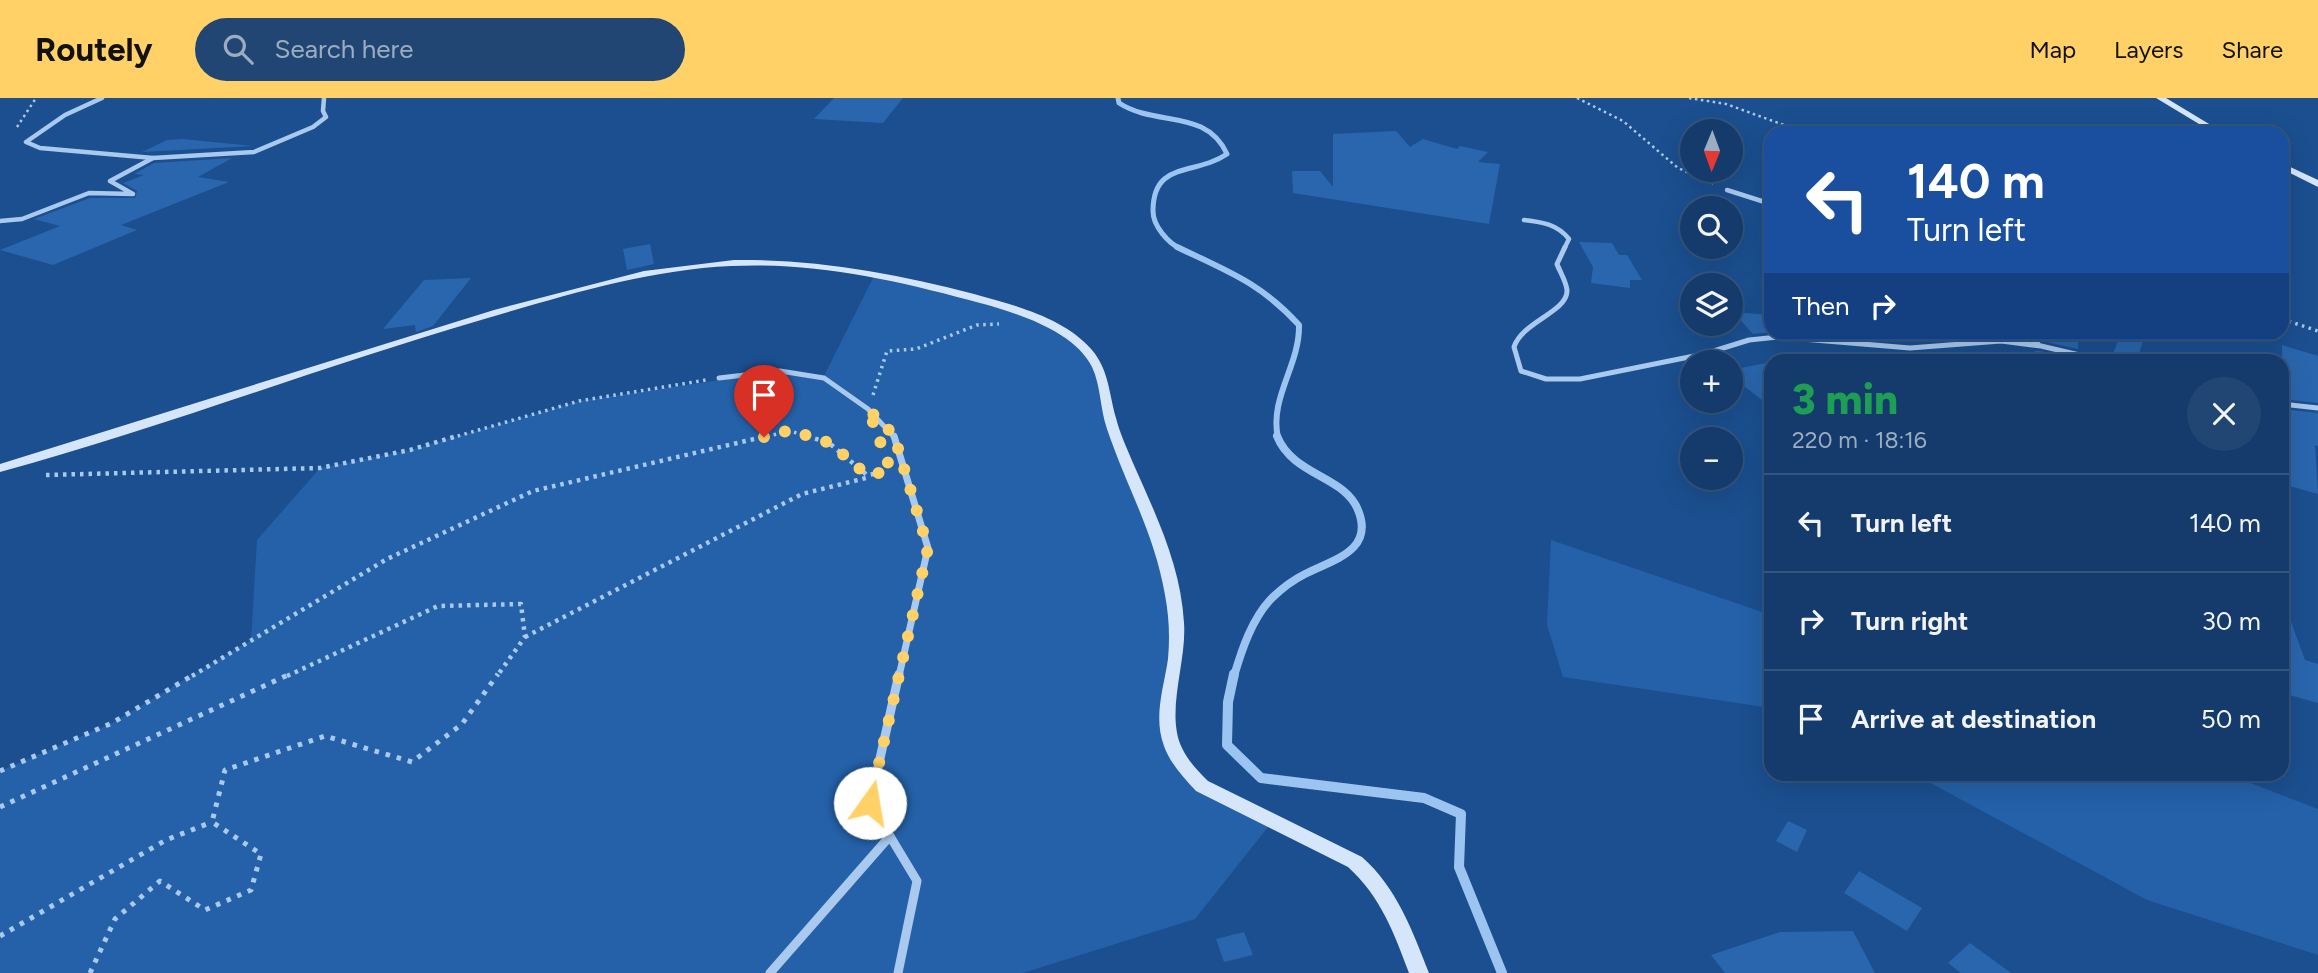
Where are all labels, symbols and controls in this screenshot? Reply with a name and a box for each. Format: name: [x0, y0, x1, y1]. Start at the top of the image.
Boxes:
search box: [195, 18, 685, 81]
text: Routely: [35, 30, 153, 69]
icon: search: [219, 30, 257, 68]
text: Search here: [275, 33, 414, 65]
text: Map: [2029, 35, 2076, 64]
text: Layers: [2114, 35, 2183, 64]
text: Share: [2221, 35, 2283, 64]
north arrow: [1680, 119, 1743, 182]
map controls: [1680, 119, 1743, 490]
text: 140 m: [1907, 151, 2045, 210]
icon: left: [1792, 154, 1883, 245]
button: search: [1680, 196, 1743, 259]
text: Turn left: [1907, 211, 2026, 249]
button: layers: [1680, 273, 1743, 336]
icon: right: [1864, 287, 1902, 325]
text: Then: [1792, 290, 1850, 322]
button: +: [1680, 350, 1743, 413]
pin: [734, 365, 794, 437]
text: 3 min: [1792, 374, 1898, 425]
icon: arrive: [745, 376, 783, 414]
button: close: [2187, 377, 2261, 451]
text: 220 m · 18:16: [1792, 426, 1927, 454]
button: −: [1680, 427, 1743, 490]
icon: left: [1792, 504, 1830, 542]
text: Turn left: [1851, 507, 1952, 539]
text: 140 m: [2189, 507, 2261, 539]
icon: right: [1792, 602, 1830, 640]
text: Turn right: [1851, 605, 1968, 637]
text: 30 m: [2202, 605, 2261, 637]
icon: arrive: [1792, 700, 1830, 738]
text: Arrive at destination: [1851, 703, 2096, 735]
text: 50 m: [2201, 703, 2261, 735]
position arrow: [833, 766, 907, 840]

